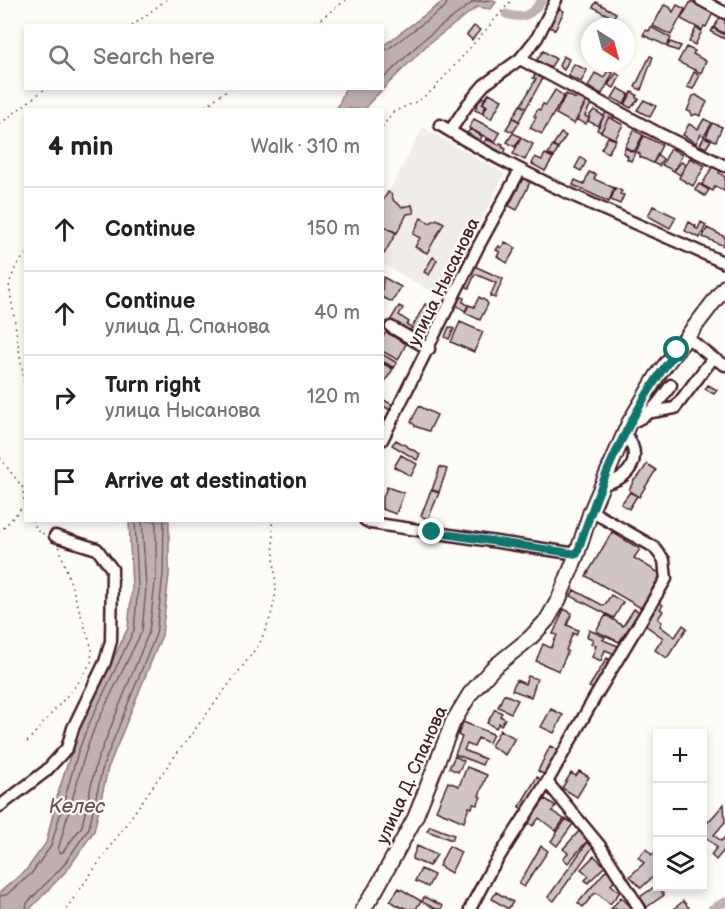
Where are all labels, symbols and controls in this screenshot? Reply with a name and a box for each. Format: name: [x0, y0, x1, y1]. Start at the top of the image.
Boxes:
north arrow: [581, 18, 635, 72]
search box: [24, 24, 384, 90]
icon: search: [45, 41, 78, 74]
text: Search here: [93, 44, 215, 71]
text: 4 min: [48, 132, 113, 163]
text: Walk · 310 m: [251, 135, 360, 159]
icon: ahead: [48, 213, 81, 246]
street label: улица Нысанова: [404, 214, 484, 350]
text: Continue: [105, 216, 195, 243]
text: 150 m: [307, 217, 360, 241]
text: Continue: [105, 288, 195, 315]
icon: ahead: [48, 297, 81, 330]
text: 40 m: [314, 301, 360, 325]
text: улица Д. Спанова: [105, 315, 270, 339]
route start: [663, 336, 689, 362]
text: Turn right: [105, 372, 201, 399]
icon: right: [48, 381, 81, 414]
text: 120 m: [307, 385, 360, 409]
text: улица Нысанова: [105, 399, 261, 423]
icon: arrive: [48, 465, 81, 498]
text: Arrive at destination: [105, 468, 307, 495]
route end: [418, 518, 444, 544]
street label: улица Д. Спанова: [372, 702, 452, 847]
map controls: [653, 729, 707, 891]
button: +: [653, 729, 707, 783]
button: −: [653, 783, 707, 837]
water label: Келес: [49, 795, 105, 819]
button: layers: [653, 837, 707, 891]

